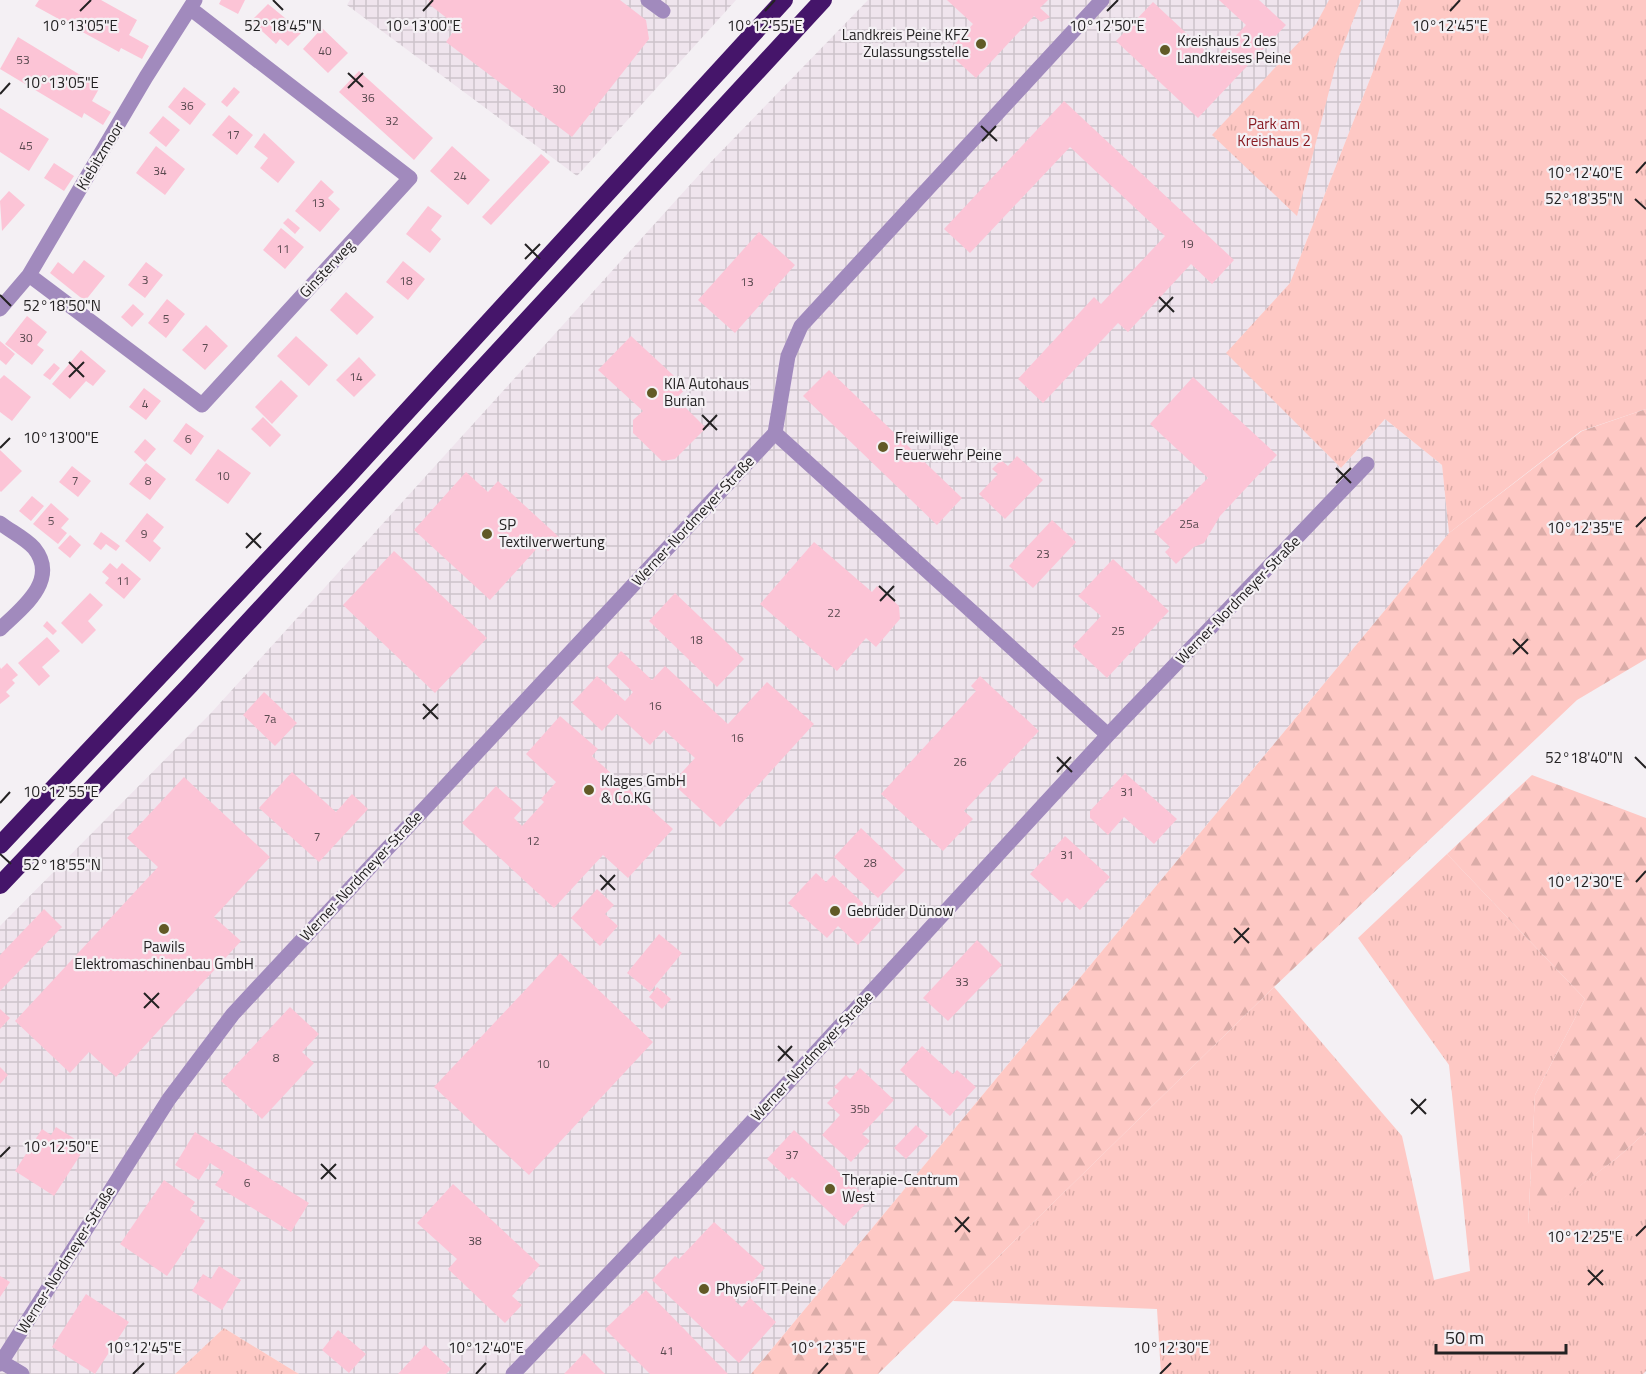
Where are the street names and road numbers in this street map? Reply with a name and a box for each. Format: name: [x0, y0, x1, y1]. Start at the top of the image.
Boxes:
street label: Kiebitzmoor: [70, 117, 129, 194]
street label: Ginsterweg: [294, 234, 360, 303]
street label: Werner-Nordmeyer-Straße: [626, 450, 759, 591]
street label: Werner-Nordmeyer-Straße: [1170, 530, 1305, 669]
street label: Werner-Nordmeyer-Straße: [294, 805, 427, 946]
street label: Werner-Nordmeyer-Straße: [745, 985, 878, 1126]
street label: Werner-Nordmeyer-Straße: [11, 1181, 121, 1338]

